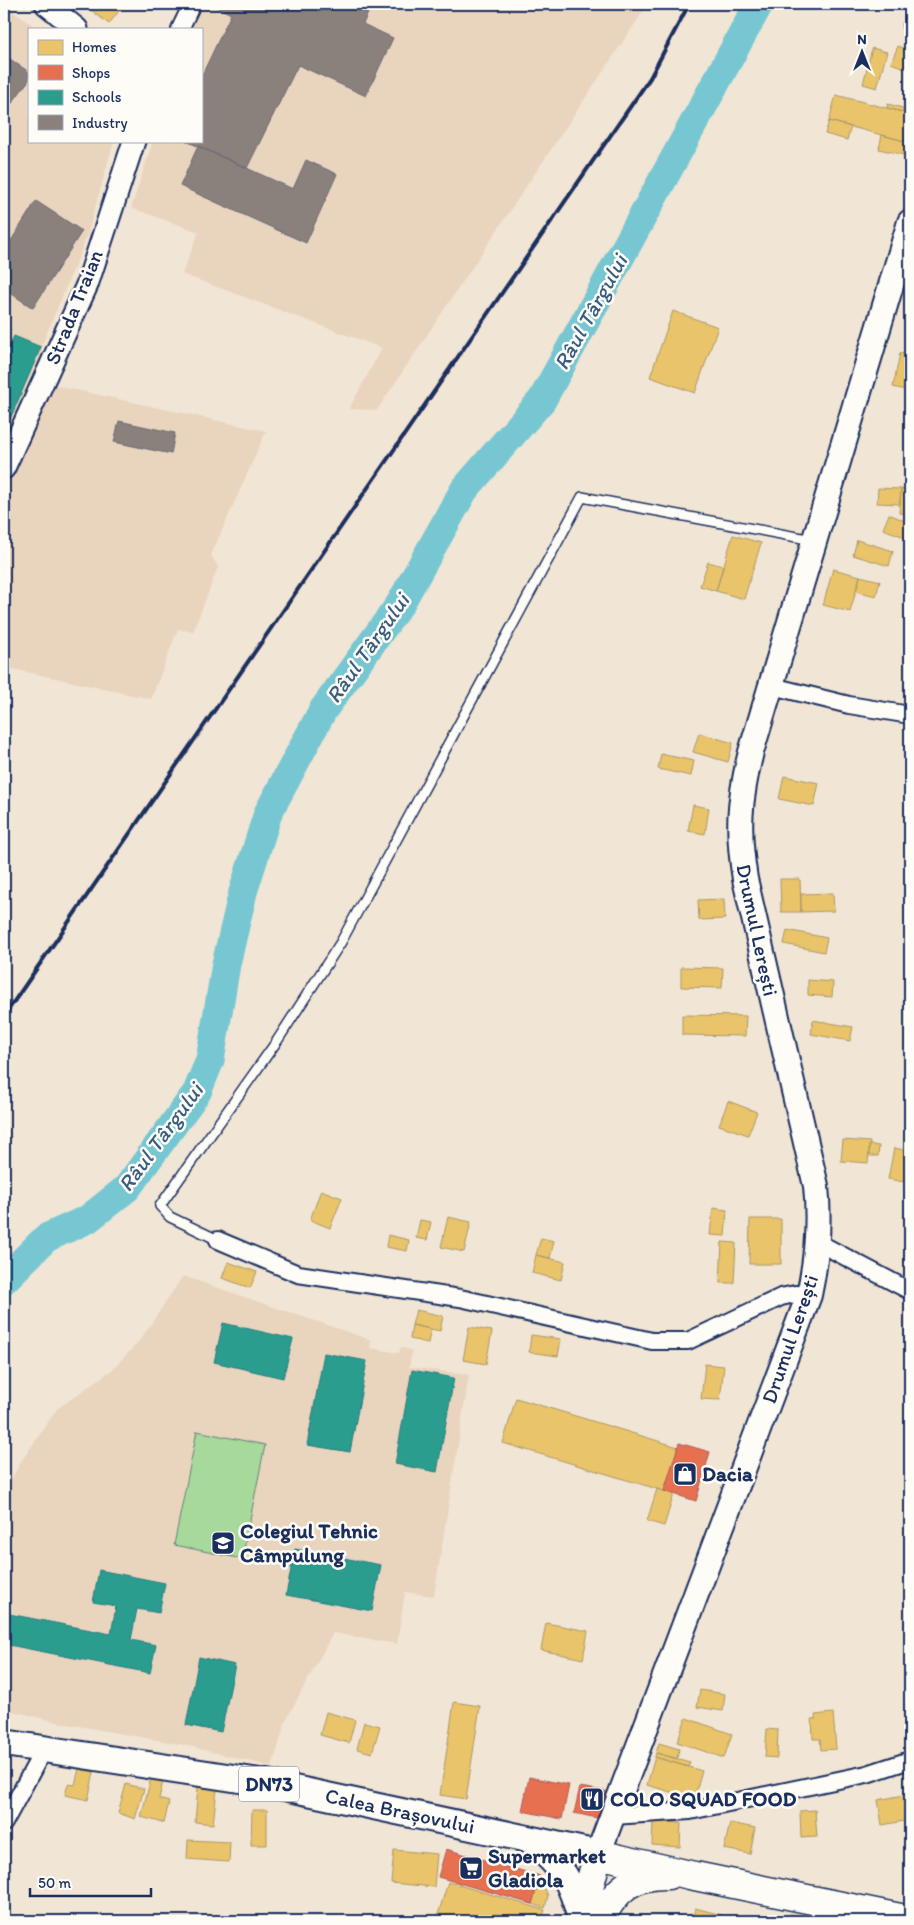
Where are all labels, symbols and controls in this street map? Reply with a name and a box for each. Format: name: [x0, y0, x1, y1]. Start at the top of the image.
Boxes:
legend: [28, 28, 202, 142]
north arrow: [836, 28, 886, 78]
text: N: [857, 31, 867, 48]
text: Homes: [72, 38, 117, 56]
text: Shops: [72, 64, 111, 82]
text: Schools: [72, 88, 122, 106]
text: Industry: [72, 114, 128, 132]
street label: Strada Traian: [39, 246, 108, 368]
water label: Râul Târgului: [548, 248, 634, 375]
water label: Râul Târgului: [320, 586, 416, 708]
street label: Drumul Lerești: [731, 861, 784, 998]
water label: Râul Târgului: [112, 1076, 210, 1197]
street label: Drumul Lerești: [756, 1271, 823, 1407]
shop icon: Dacia: [672, 1461, 698, 1487]
place label: Dacia: [702, 1461, 754, 1486]
place label: Colegiul Tehnic Câmpulung: [240, 1518, 378, 1568]
school or university icon: Colegiul Tehnic Câmpulung: [210, 1530, 236, 1556]
road number: DN73: [239, 1766, 299, 1802]
street label: Calea Brașovului: [323, 1782, 477, 1839]
restaurant icon: COLO SQUAD FOOD: [579, 1786, 605, 1812]
place label: COLO SQUAD FOOD: [610, 1786, 797, 1811]
place label: Supermarket Gladiola: [488, 1843, 606, 1892]
supermarket icon: Supermarket Gladiola: [458, 1855, 484, 1881]
scale bar: [30, 1865, 151, 1897]
text: 50 m: [38, 1874, 71, 1892]

